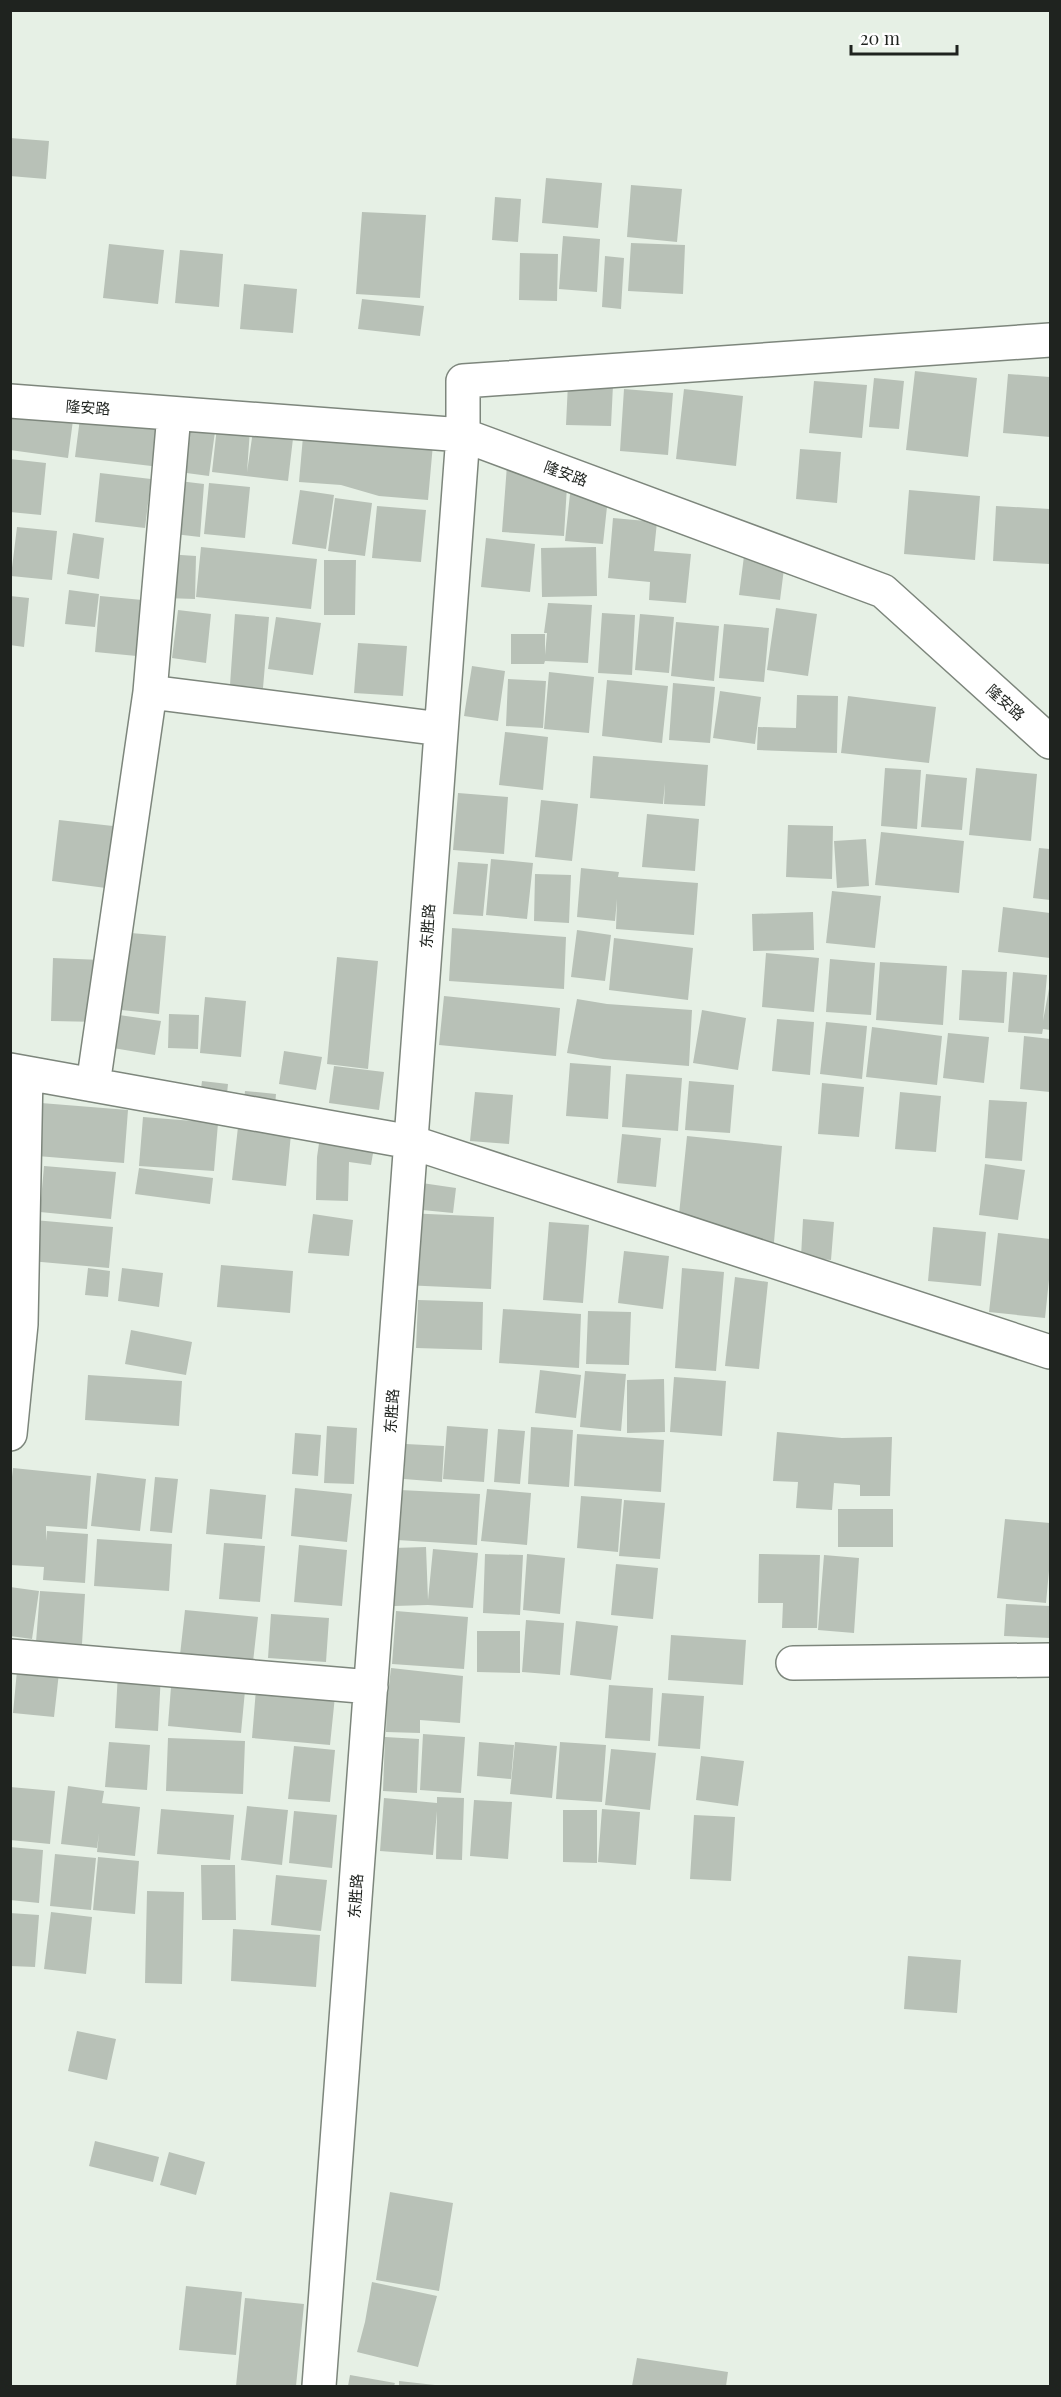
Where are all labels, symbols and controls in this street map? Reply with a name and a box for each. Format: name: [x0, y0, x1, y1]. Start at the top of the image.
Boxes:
scale bar: [851, 18, 958, 56]
text: 20 m: [860, 26, 900, 50]
street label: 隆安路: [65, 395, 111, 419]
street label: 隆安路: [541, 456, 591, 490]
street label: 隆安路: [983, 680, 1029, 724]
street label: 东胜路: [415, 903, 439, 949]
street label: 东胜路: [379, 1388, 403, 1434]
street label: 东胜路: [343, 1873, 367, 1919]

